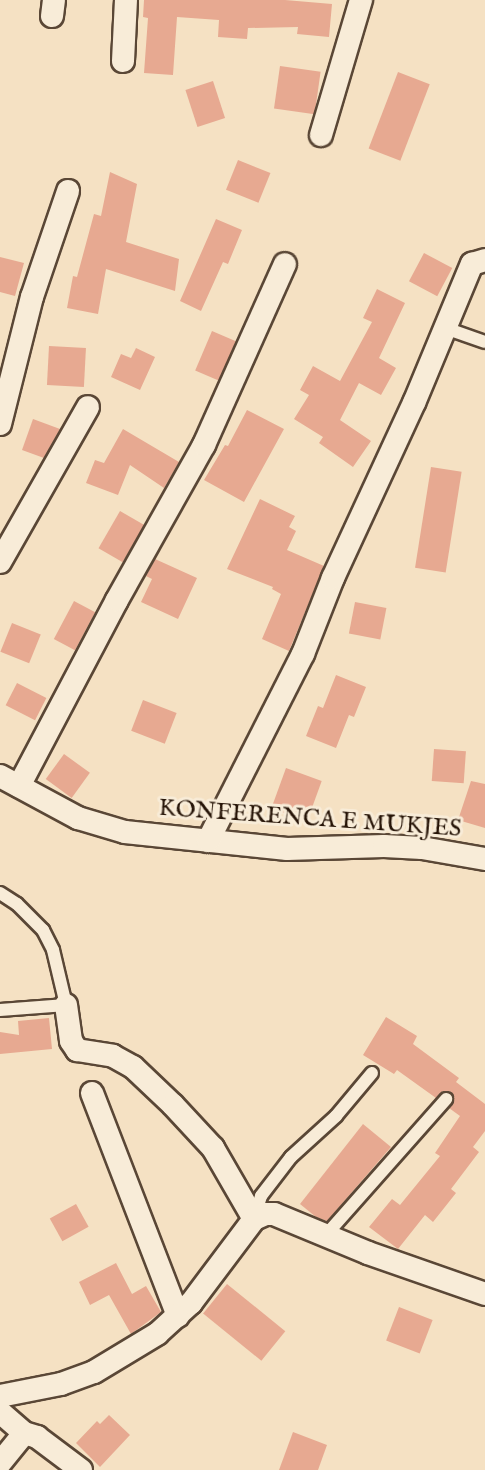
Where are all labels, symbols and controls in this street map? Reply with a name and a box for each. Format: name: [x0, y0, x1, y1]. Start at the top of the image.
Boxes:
street label: KONFERENCA E MUKJES: [158, 794, 462, 844]

